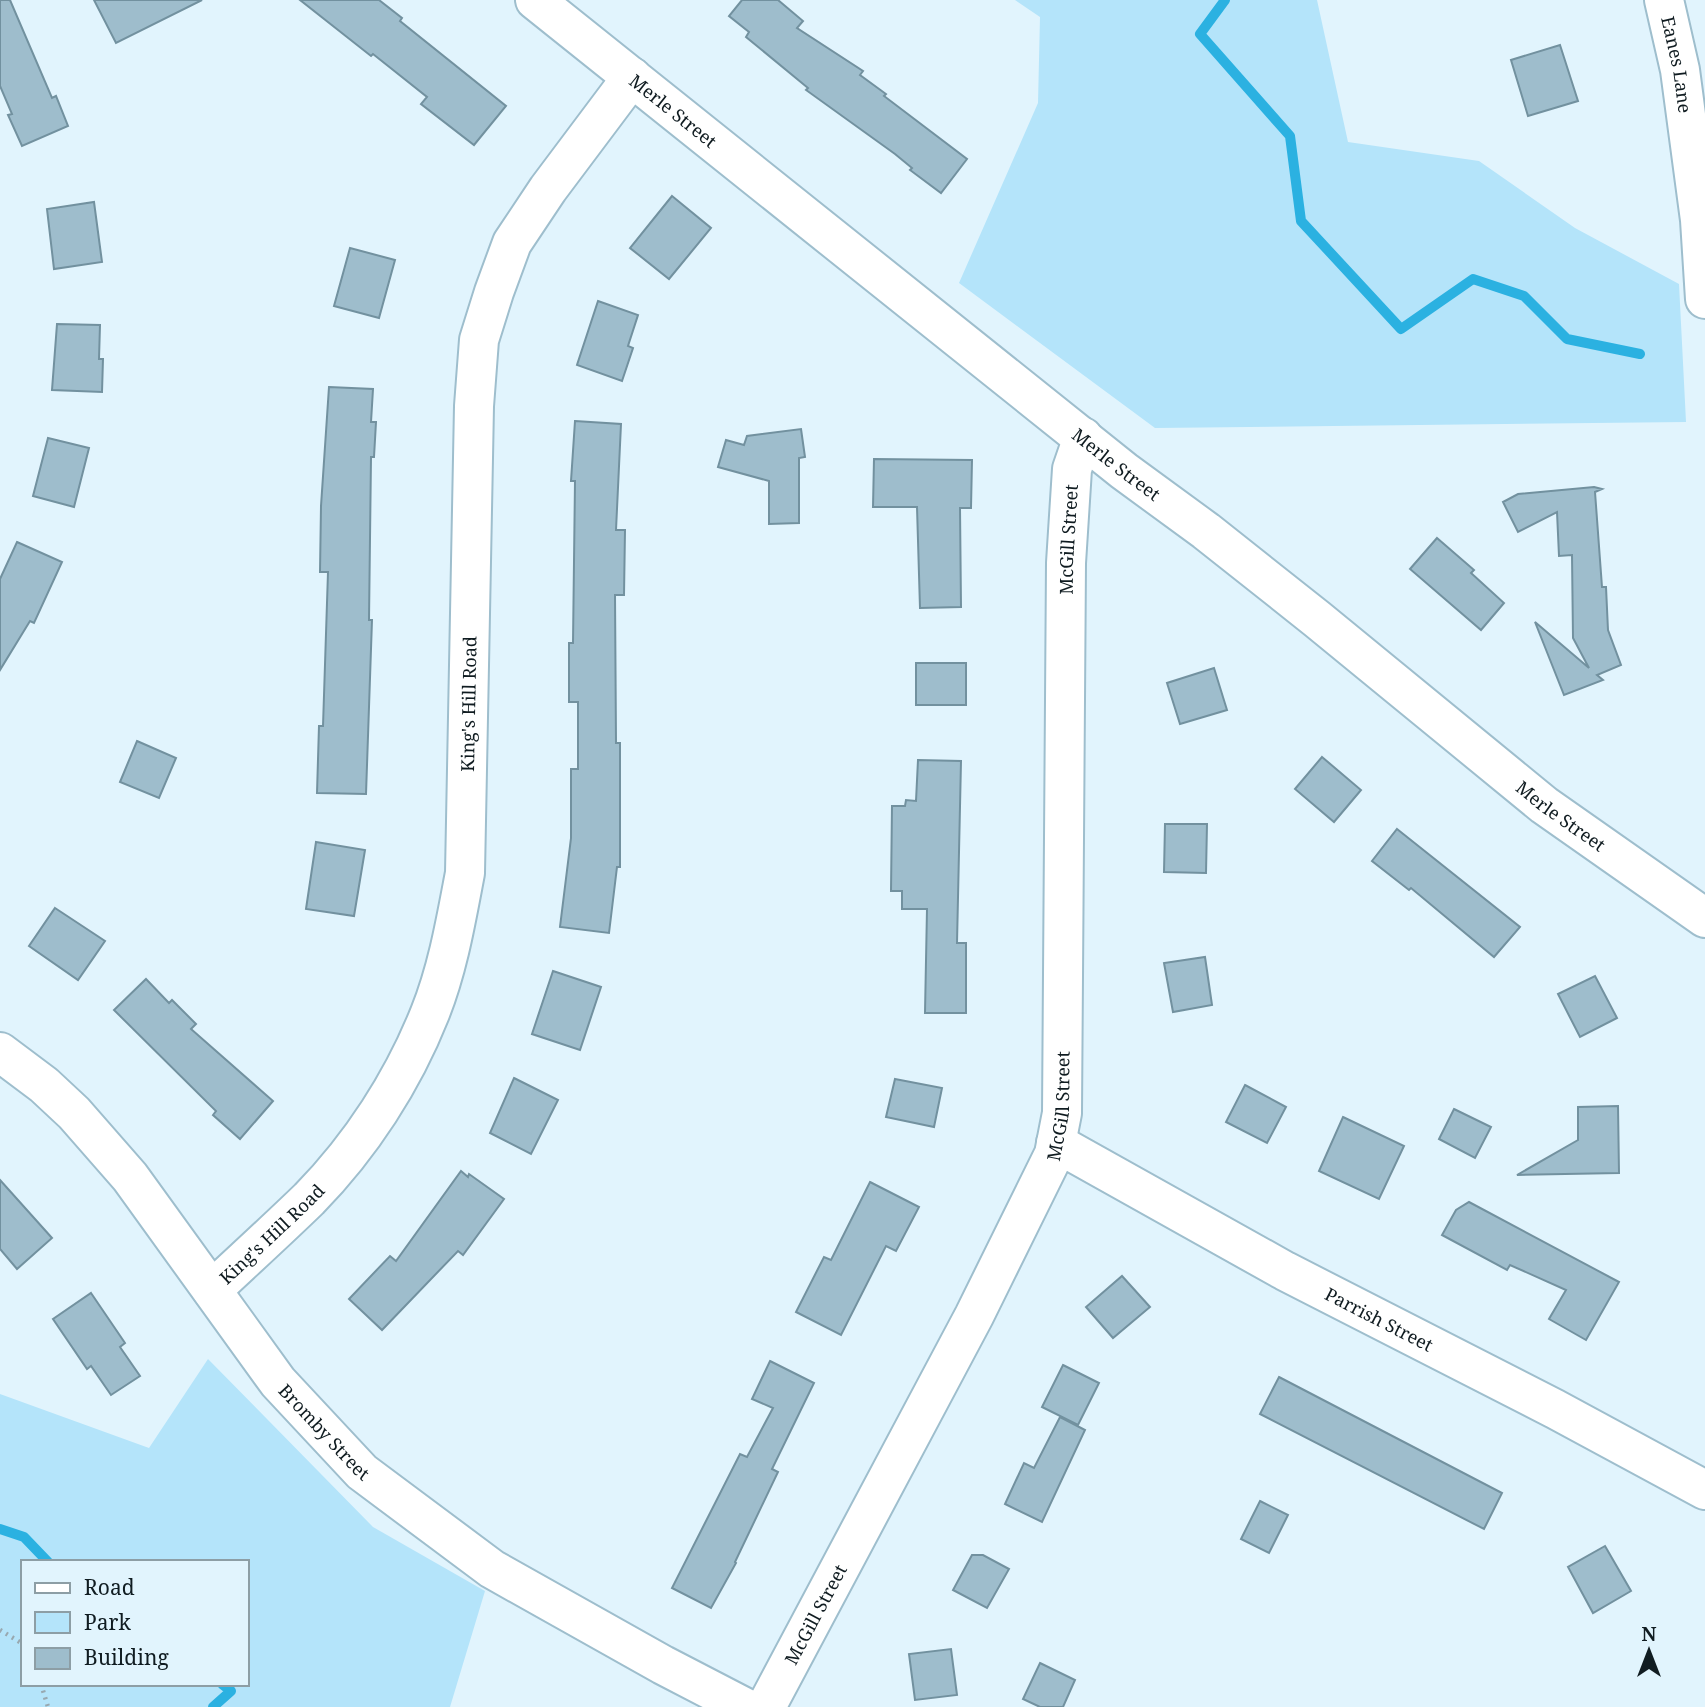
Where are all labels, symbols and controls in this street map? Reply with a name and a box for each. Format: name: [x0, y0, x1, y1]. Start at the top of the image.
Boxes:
street label: Eanes Lane: [1656, 14, 1698, 114]
street label: Merle Street: [625, 68, 722, 153]
street label: Merle Street: [1067, 422, 1165, 506]
street label: McGill Street: [1054, 483, 1083, 595]
street label: King's Hill Road: [455, 636, 482, 772]
street label: Merle Street: [1511, 775, 1610, 857]
street label: McGill Street: [1041, 1051, 1074, 1163]
street label: King's Hill Road: [214, 1179, 329, 1289]
street label: Parrish Street: [1321, 1281, 1437, 1357]
street label: Bromby Street: [274, 1378, 375, 1486]
legend: [21, 1560, 248, 1686]
street label: McGill Street: [779, 1560, 852, 1669]
text: Road: [84, 1573, 135, 1601]
text: Park: [84, 1608, 131, 1636]
north arrow: [1614, 1616, 1684, 1686]
text: N: [1642, 1621, 1657, 1647]
text: Building: [84, 1643, 169, 1671]

